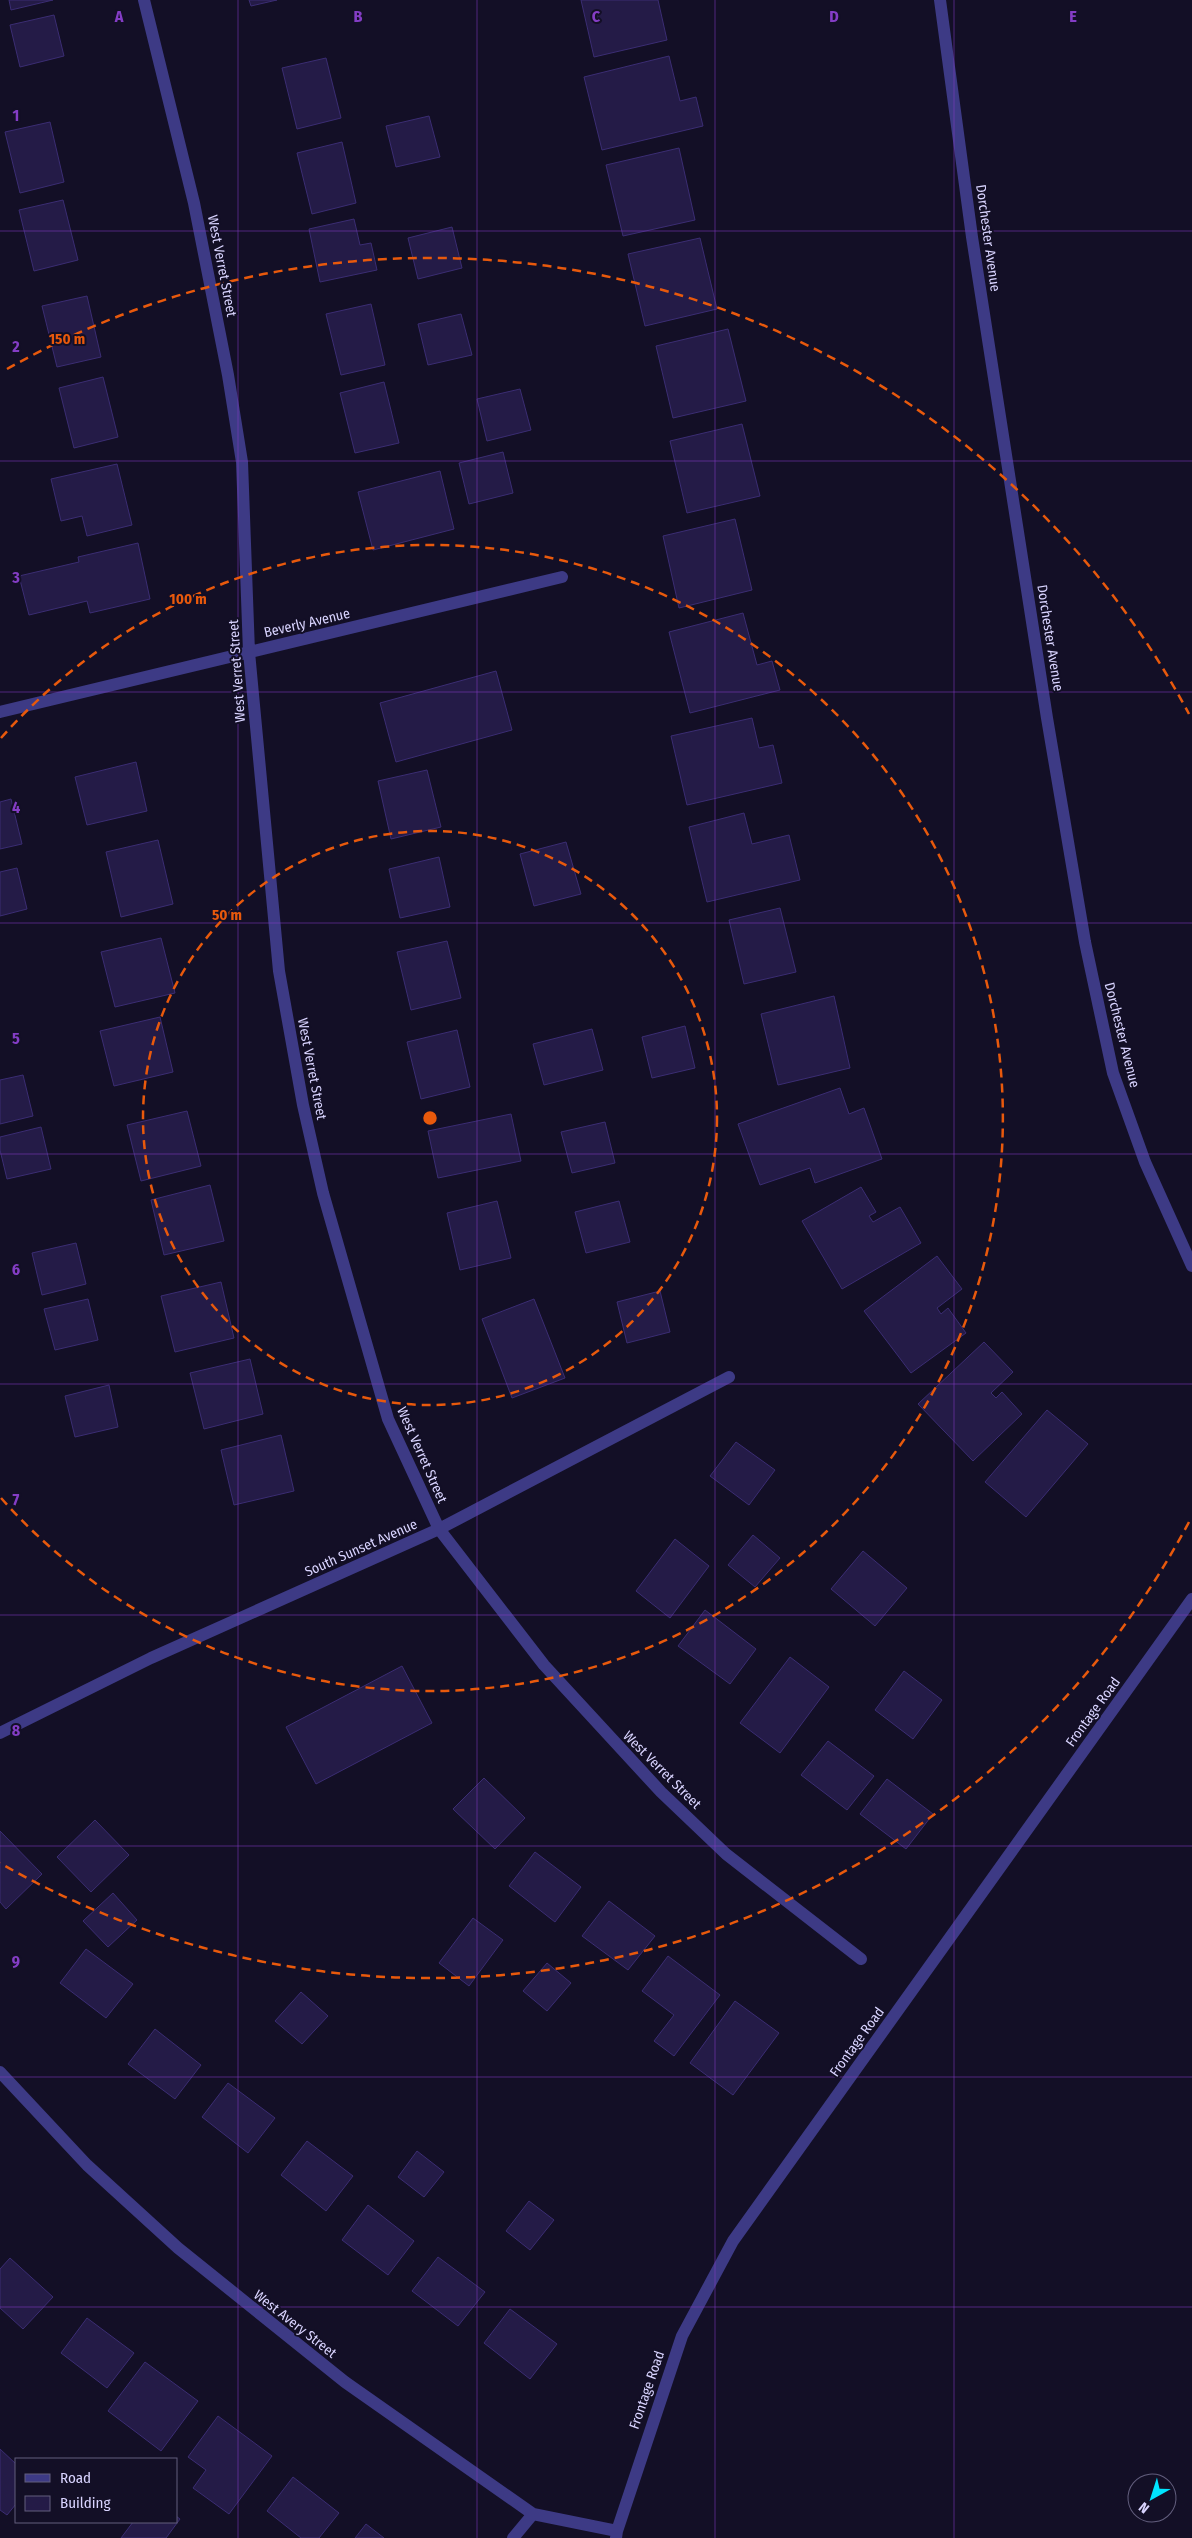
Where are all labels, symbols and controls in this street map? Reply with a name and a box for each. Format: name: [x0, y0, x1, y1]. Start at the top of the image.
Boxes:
text: A: [114, 7, 124, 26]
text: B: [354, 7, 363, 26]
text: C: [592, 7, 601, 26]
text: D: [829, 7, 839, 26]
text: E: [1069, 7, 1077, 26]
text: 1: [13, 106, 19, 125]
street label: Dorchester Avenue: [972, 183, 1004, 293]
street label: West Verret Street: [204, 214, 240, 319]
text: 150 m: [49, 330, 85, 348]
text: 2: [11, 337, 20, 356]
text: 3: [11, 568, 20, 587]
street label: Dorchester Avenue: [1033, 583, 1067, 693]
text: 100 m: [169, 590, 207, 608]
street label: Beverly Avenue: [262, 605, 352, 641]
street label: West Verret Street: [225, 618, 249, 723]
text: 4: [12, 798, 20, 817]
text: 50 m: [212, 906, 242, 924]
street label: Dorchester Avenue: [1101, 981, 1143, 1089]
street label: West Verret Street: [294, 1017, 330, 1122]
text: 5: [12, 1029, 20, 1048]
centre of rings: [421, 1109, 439, 1127]
text: 6: [12, 1260, 20, 1279]
street label: West Verret Street: [393, 1404, 451, 1506]
text: 7: [13, 1490, 20, 1509]
street label: South Sunset Avenue: [302, 1516, 420, 1580]
street label: Frontage Road: [1062, 1674, 1124, 1750]
text: 8: [12, 1721, 21, 1740]
street label: West Verret Street: [619, 1727, 705, 1813]
text: 9: [12, 1952, 20, 1971]
street label: Frontage Road: [826, 2004, 888, 2080]
street label: West Avery Street: [250, 2286, 340, 2362]
street label: Frontage Road: [626, 2349, 668, 2431]
legend: [15, 2458, 178, 2523]
text: Road: [60, 2469, 91, 2487]
north arrow: [1127, 2473, 1177, 2523]
text: Building: [60, 2494, 111, 2512]
text: N: [1136, 2498, 1153, 2517]

